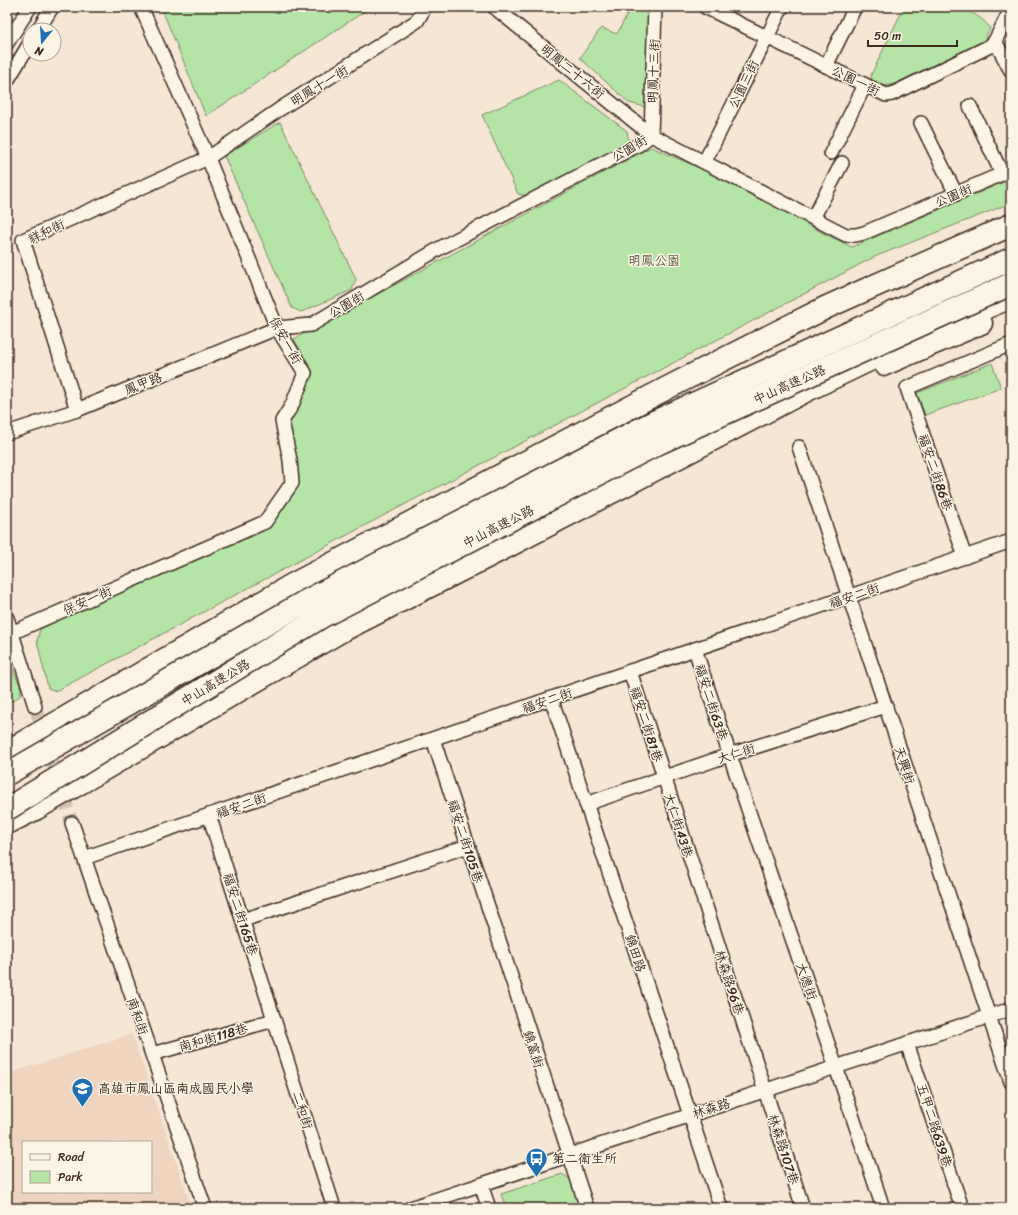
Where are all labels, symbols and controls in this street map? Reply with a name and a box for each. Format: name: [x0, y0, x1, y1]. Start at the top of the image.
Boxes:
north arrow: [22, 22, 62, 62]
scale bar: [868, 22, 957, 48]
text: 50 m: [874, 25, 901, 47]
street label: 明鳳二十六街: [535, 38, 610, 105]
street label: 明鳳十三街: [641, 38, 666, 104]
text: N: [32, 41, 47, 62]
street label: 公園三街: [722, 56, 765, 113]
street label: 明鳳十一街: [286, 58, 353, 112]
street label: 公園一街: [827, 59, 884, 102]
street label: 公園街: [607, 129, 652, 168]
street label: 公園街: [931, 177, 976, 214]
street label: 祥和街: [24, 213, 69, 250]
park label: 明鳳公園: [628, 249, 680, 272]
street label: 公園街: [324, 285, 369, 324]
street label: 保安一街: [263, 312, 308, 369]
street label: 中山高速公路: [749, 358, 830, 411]
street label: 鳳甲路: [121, 365, 166, 401]
street label: 福安二街86巷: [912, 430, 959, 514]
street label: 中山高速公路: [458, 498, 538, 554]
street label: 福安二街: [826, 576, 882, 615]
street label: 保安一街: [59, 579, 116, 622]
street label: 中山高速公路: [176, 652, 255, 712]
street label: 福安二街63巷: [688, 661, 735, 744]
street label: 福安二街: [519, 681, 575, 720]
street label: 福安二街81巷: [623, 683, 670, 765]
street label: 大仁街: [714, 737, 758, 770]
street label: 天興街: [888, 743, 921, 787]
street label: 福安二街: [213, 786, 269, 825]
street label: 大仁街43巷: [657, 790, 700, 861]
street label: 福安二街105巷: [441, 796, 490, 886]
street label: 福安二街165巷: [216, 870, 265, 959]
street label: 錦田路: [619, 931, 652, 975]
street label: 林森路96巷: [708, 947, 751, 1018]
street label: 大德街: [789, 959, 824, 1003]
street label: 南和街: [120, 994, 155, 1038]
street label: 南和街118巷: [176, 1017, 250, 1058]
street label: 錦富街: [517, 1027, 550, 1071]
school or university icon: 高雄市鳳山區南成國民小學: [69, 1075, 95, 1108]
place label: 高雄市鳳山區南成國民小學: [98, 1077, 254, 1100]
street label: 五甲二路639巷: [910, 1080, 959, 1170]
street label: 二和街: [286, 1088, 319, 1132]
street label: 林森路: [689, 1092, 733, 1125]
street label: 林森路107巷: [761, 1111, 806, 1188]
legend: [22, 1141, 152, 1193]
bus stop icon: 第二衛生所: [523, 1145, 549, 1178]
text: Road: [58, 1146, 85, 1168]
place label: 第二衛生所: [552, 1147, 617, 1170]
text: Park: [58, 1166, 83, 1188]

